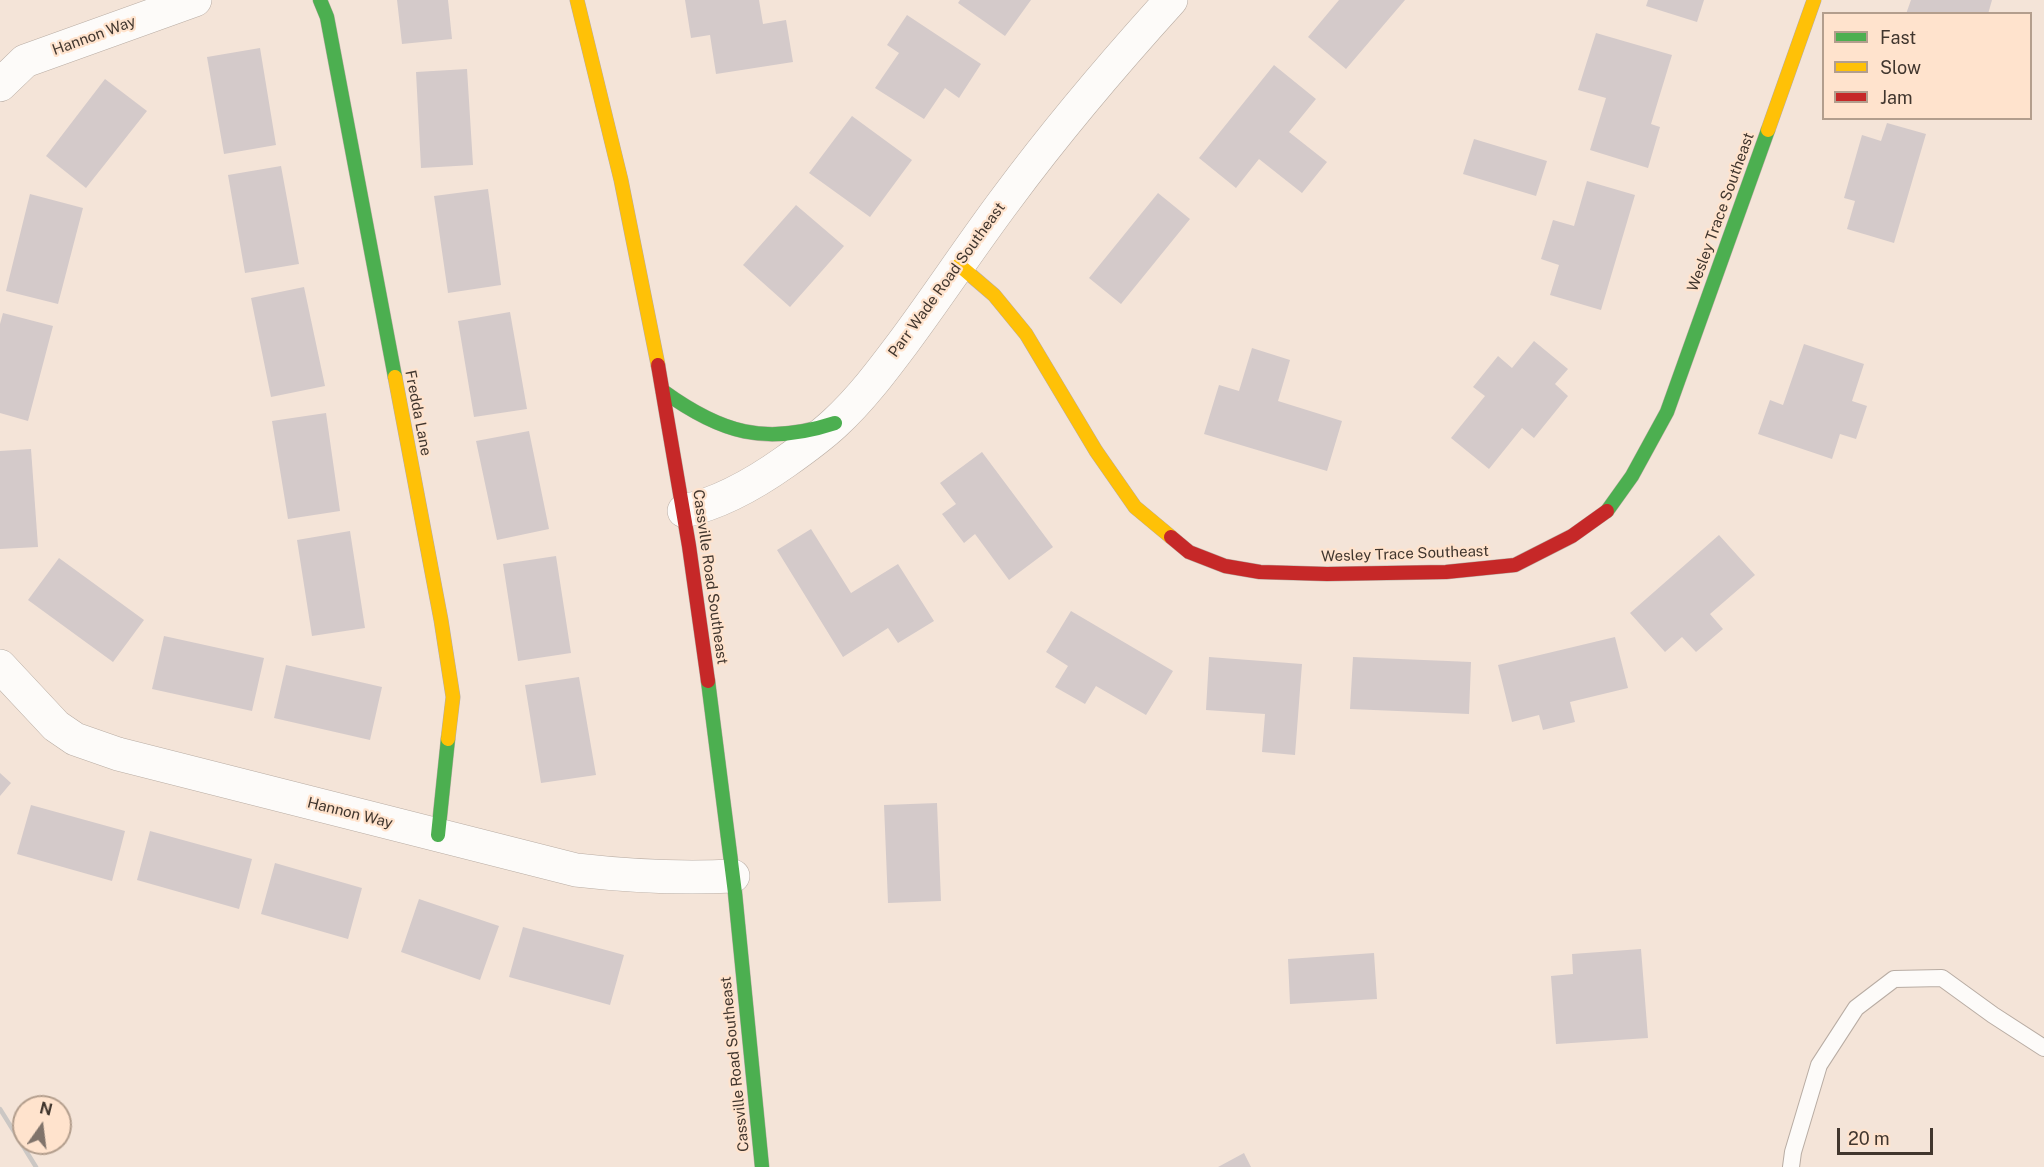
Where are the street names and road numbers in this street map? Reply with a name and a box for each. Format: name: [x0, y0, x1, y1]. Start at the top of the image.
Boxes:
street label: Hannon Way: [50, 13, 138, 59]
street label: Wesley Trace Southeast: [1684, 130, 1758, 294]
street label: Parr Wade Road Southeast: [885, 199, 1009, 361]
street label: Fredda Lane: [401, 369, 435, 457]
street label: Cassville Road Southeast: [689, 488, 731, 666]
street label: Wesley Trace Southeast: [1321, 542, 1489, 566]
street label: Hannon Way: [305, 794, 395, 832]
street label: Cassville Road Southeast: [717, 975, 753, 1153]

